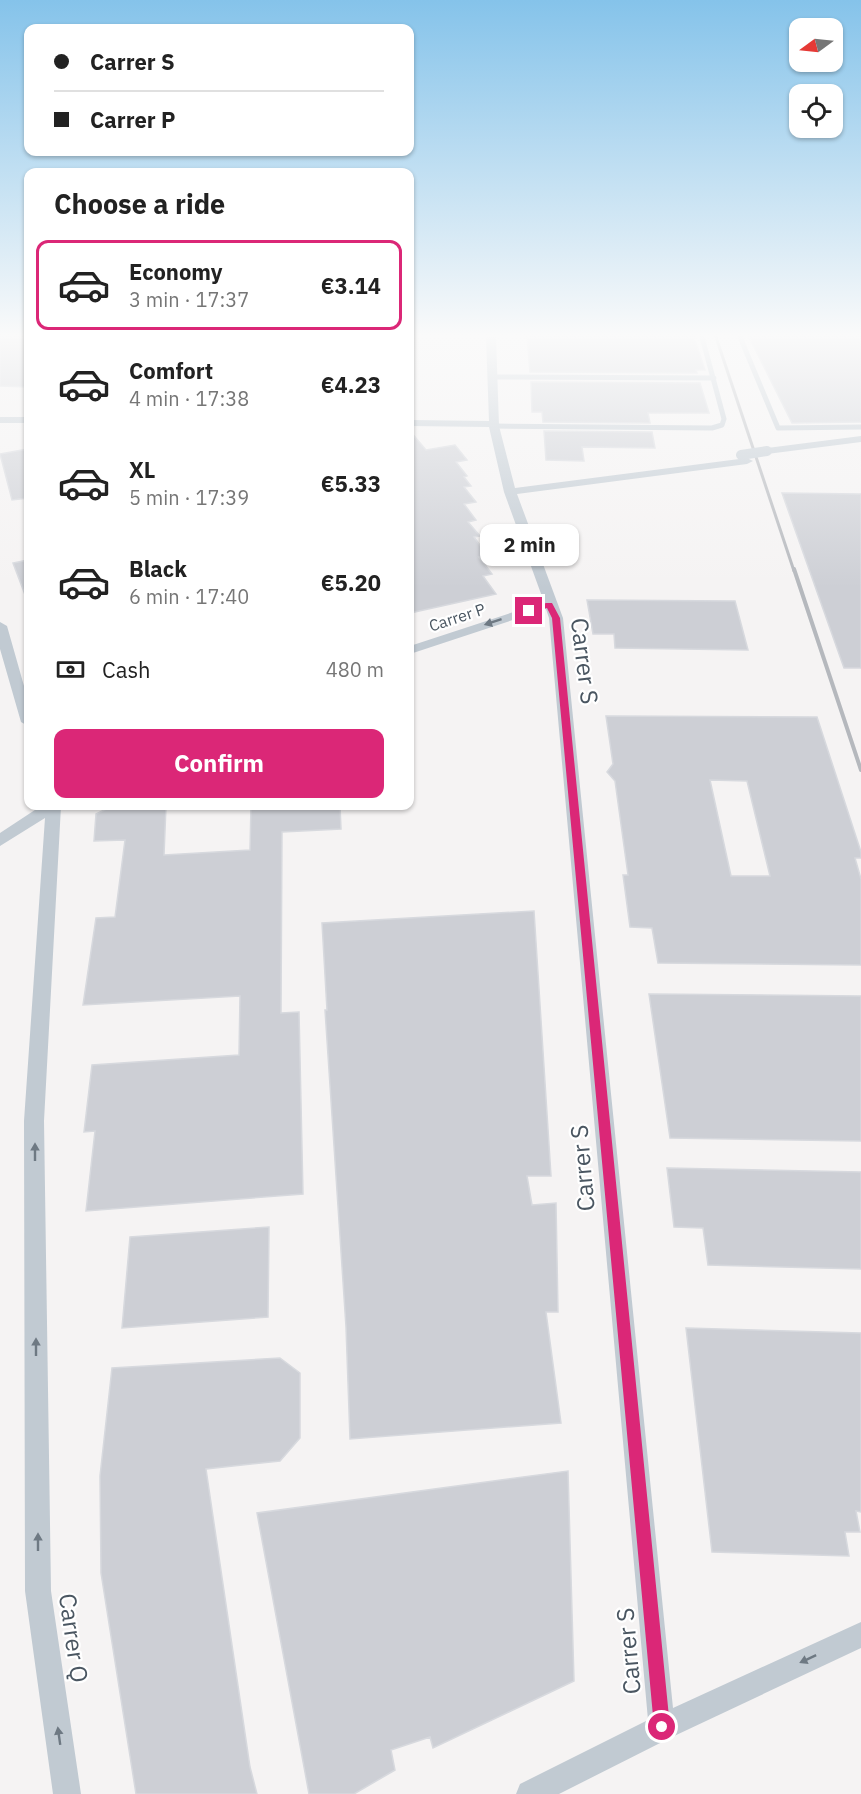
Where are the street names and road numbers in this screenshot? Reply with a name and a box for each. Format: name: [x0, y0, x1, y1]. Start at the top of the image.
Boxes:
street label: Carrer P: [426, 598, 488, 636]
street label: Carrer S: [564, 616, 606, 706]
street label: Carrer S: [562, 1123, 602, 1213]
street label: Carrer Q: [52, 1591, 96, 1685]
street label: Carrer S: [608, 1606, 648, 1696]

